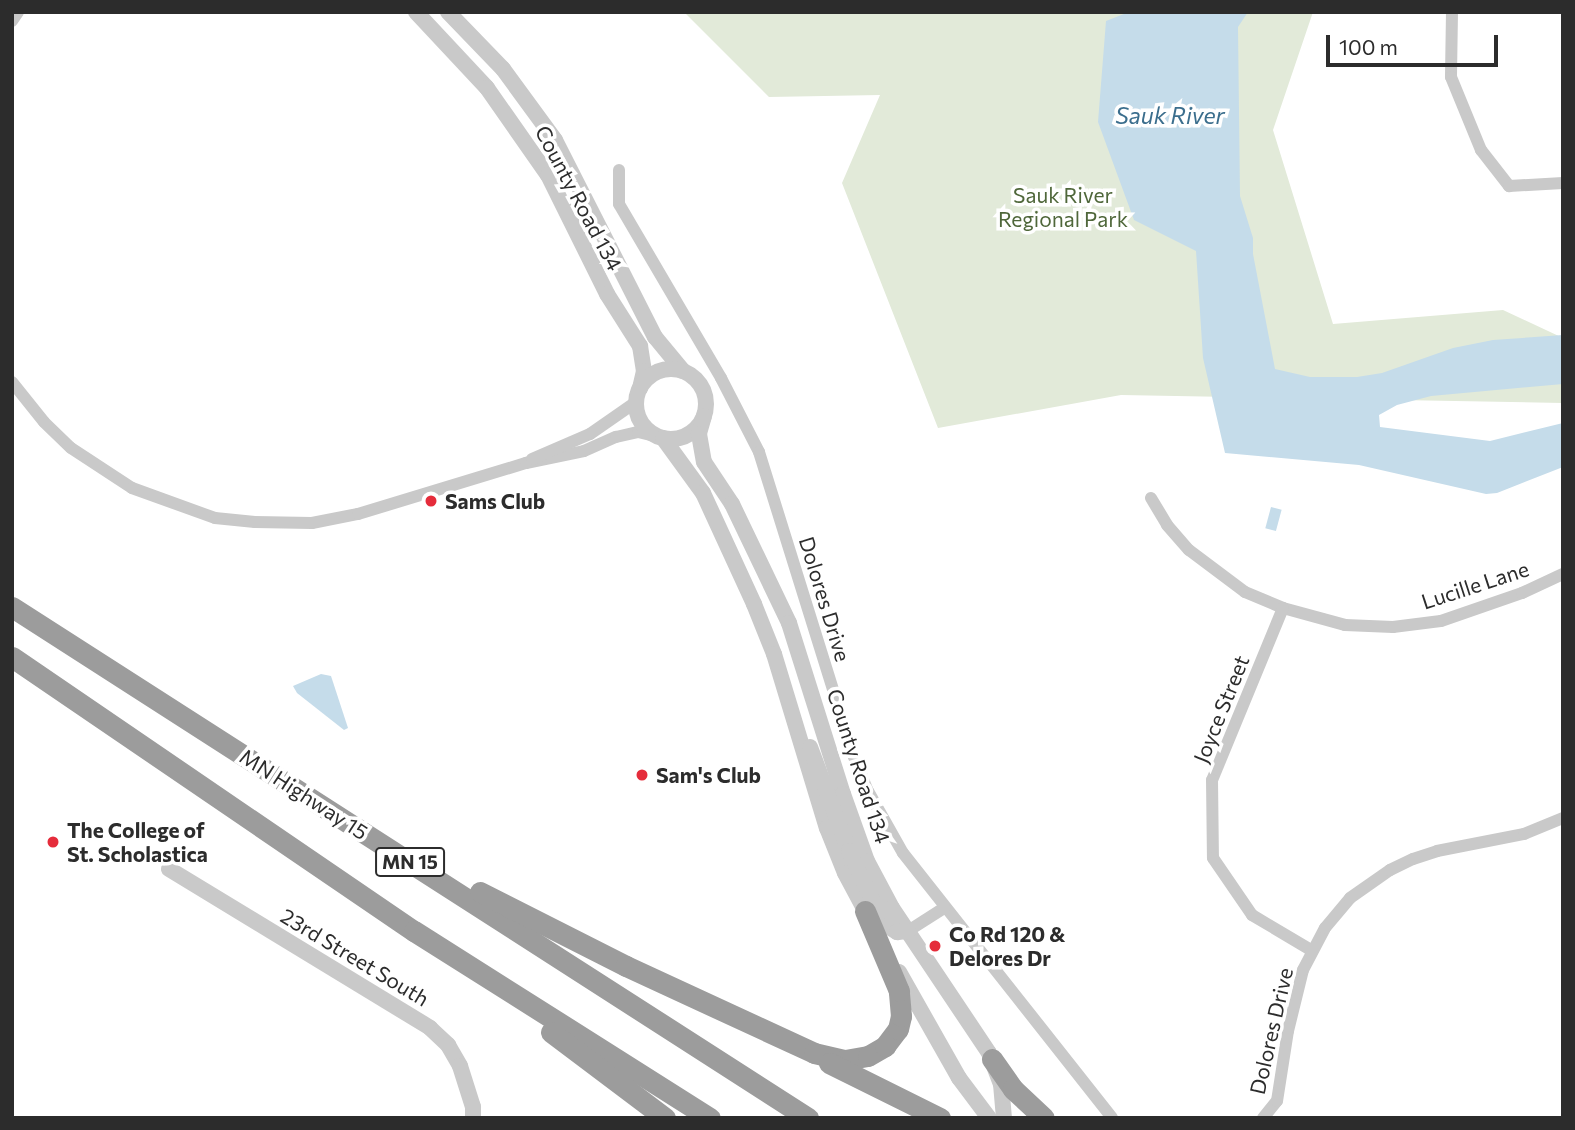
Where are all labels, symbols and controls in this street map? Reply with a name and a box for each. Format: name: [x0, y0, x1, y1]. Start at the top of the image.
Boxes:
scale bar: [1330, 21, 1502, 65]
text: 100 m: [1339, 34, 1398, 59]
water label: Sauk River: [1115, 101, 1225, 129]
street label: County Road 134: [530, 121, 628, 275]
park label: Sauk River Regional Park: [998, 182, 1128, 232]
place label: Sams Club: [445, 488, 545, 514]
marker: Sams Club: [423, 493, 439, 509]
street label: Dolores Drive: [794, 533, 856, 665]
street label: Lucille Lane: [1418, 556, 1532, 614]
street label: Joyce Street: [1188, 652, 1254, 766]
street label: County Road 134: [822, 686, 896, 846]
street label: MN Highway 15: [235, 743, 373, 845]
place label: Sam's Club: [656, 762, 761, 788]
marker: Sam's Club: [634, 767, 650, 783]
place label: The College of St. Scholastica: [67, 817, 208, 867]
marker: The College of St. Scholastica: [45, 834, 61, 850]
road number: MN 15: [375, 846, 445, 877]
street label: 23rd Street South: [276, 903, 434, 1011]
place label: Co Rd 120 & Delores Dr: [949, 921, 1065, 971]
marker: Co Rd 120 & Delores Dr: [927, 938, 943, 954]
street label: Dolores Drive: [1244, 965, 1298, 1097]

